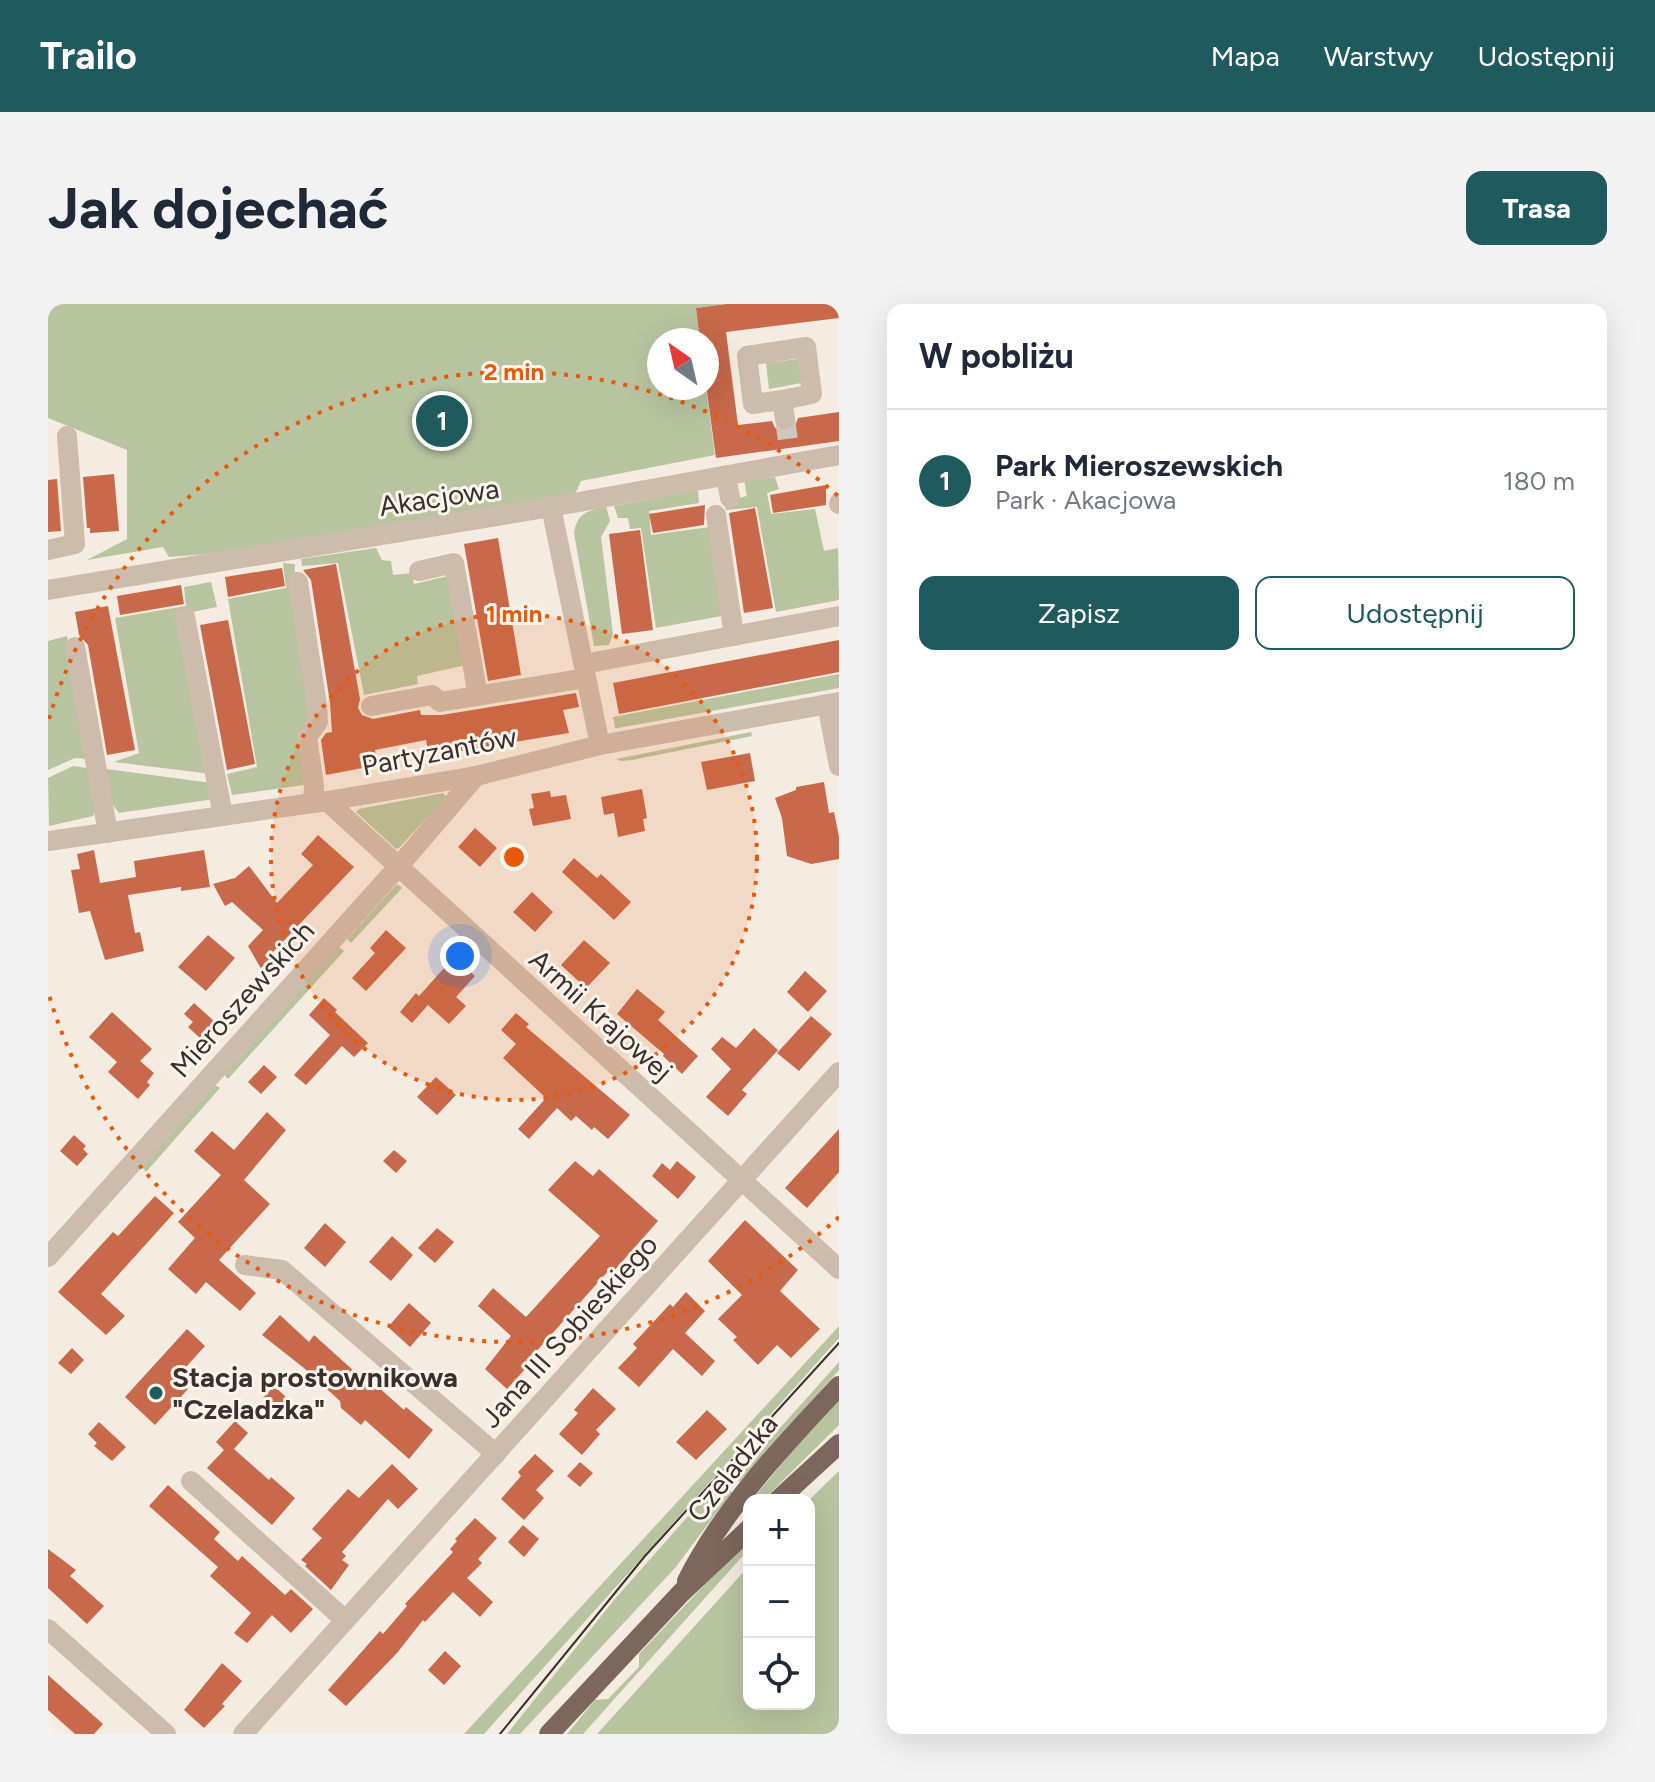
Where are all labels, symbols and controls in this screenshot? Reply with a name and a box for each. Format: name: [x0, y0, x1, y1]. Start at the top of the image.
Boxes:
text: Trailo: [40, 33, 137, 79]
text: Mapa: [1211, 39, 1280, 73]
text: Warstwy: [1324, 39, 1433, 73]
text: Udostępnij: [1477, 39, 1615, 73]
button: Trasa: [1466, 171, 1607, 245]
text: Jak dojechać: [48, 175, 388, 242]
north arrow: [647, 328, 719, 400]
text: W pobliżu: [919, 336, 1074, 377]
text: 2 min: [484, 357, 544, 386]
pin: 1: [416, 391, 468, 451]
text: Park Mieroszewskich: [995, 447, 1283, 484]
text: 1: [940, 465, 950, 497]
text: 180 m: [1503, 465, 1575, 497]
street label: Akacjowa: [377, 471, 501, 523]
text: Park · Akacjowa: [995, 484, 1176, 516]
button: Zapisz: [919, 576, 1239, 650]
button: Udostępnij: [1255, 576, 1575, 650]
text: 1 min: [486, 599, 542, 628]
street label: Partyzantów: [359, 719, 519, 783]
centre of rings: [500, 843, 528, 871]
street label: Mieroszewskich: [163, 914, 321, 1084]
your location: [440, 936, 480, 976]
street label: Armii Krajowej: [522, 942, 680, 1088]
street label: Jana III Sobieskiego: [473, 1228, 665, 1434]
place label: Stacja prostownikowa "Czeladzka": [172, 1360, 458, 1426]
marker: Stacja prostownikowa "Czeladzka": [147, 1384, 165, 1402]
street label: Czeladzka: [679, 1407, 785, 1529]
map controls: [743, 1494, 815, 1710]
button: +: [743, 1494, 815, 1566]
button: −: [743, 1566, 815, 1638]
button: locate: [743, 1638, 815, 1710]

